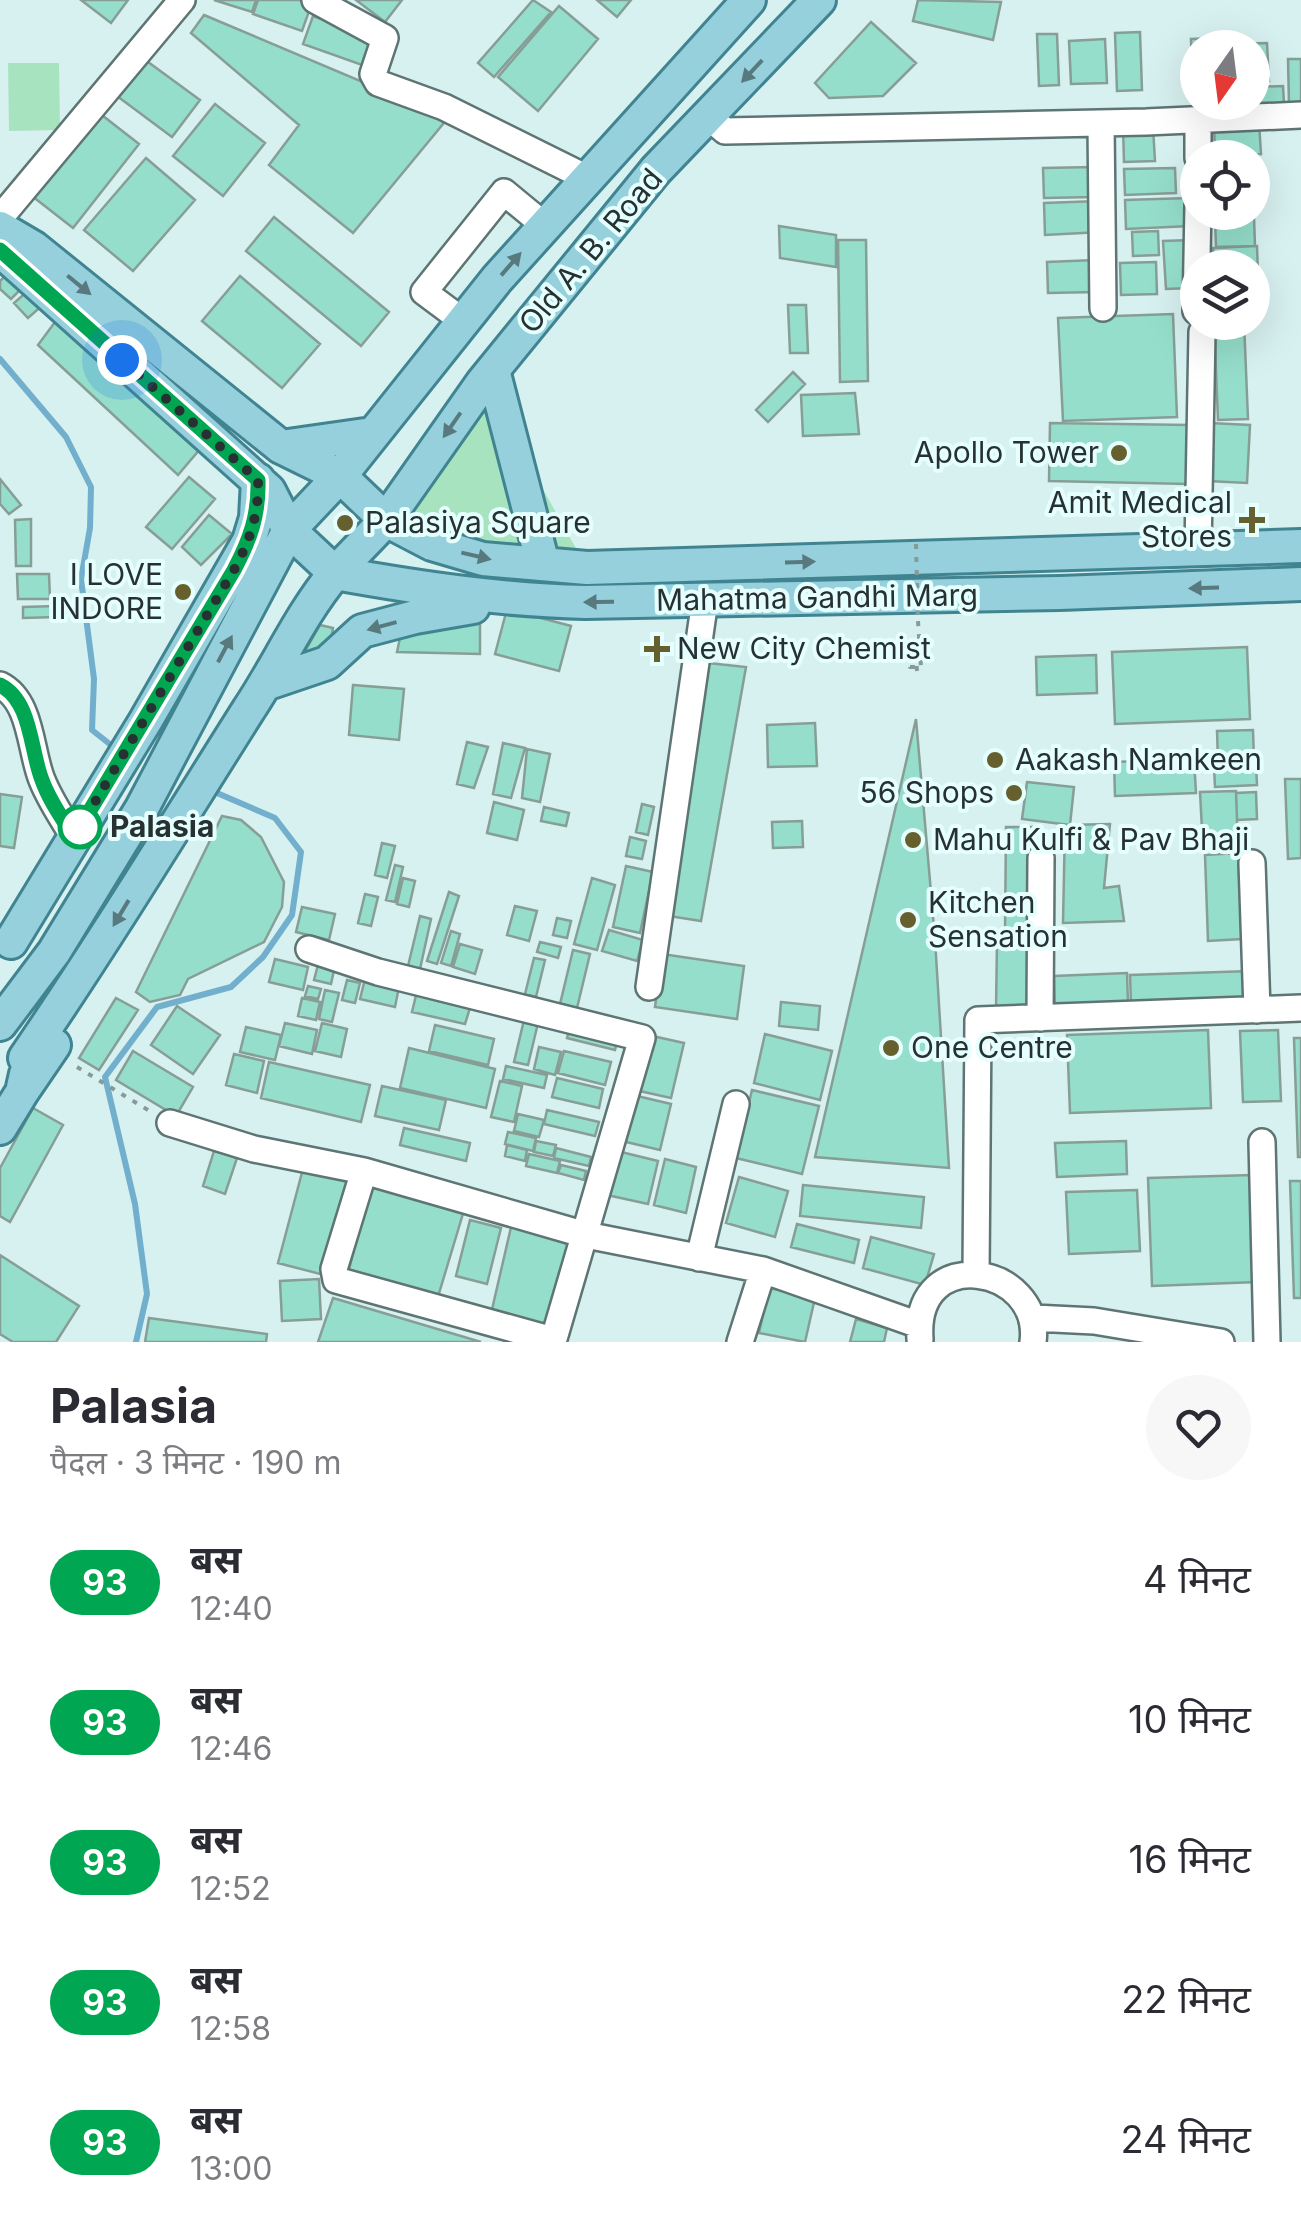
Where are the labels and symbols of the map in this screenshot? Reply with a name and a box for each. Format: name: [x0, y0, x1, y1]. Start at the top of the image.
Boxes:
north arrow: [1180, 30, 1270, 120]
one-way arrow: [742, 58, 764, 83]
street label: Old A. B. Road: [511, 161, 670, 340]
one-way arrow: [499, 251, 521, 276]
one-way arrow: [66, 274, 91, 295]
your location: [97, 335, 147, 385]
one-way arrow: [443, 412, 462, 439]
place label: Apollo Tower: [914, 434, 1099, 470]
marker: Apollo Tower: [1108, 442, 1130, 464]
place label: Amit Medical Stores: [1048, 484, 1232, 554]
place label: Palasiya Square: [365, 504, 591, 540]
marker: Amit Medical Stores: [1241, 509, 1263, 531]
marker: Palasiya Square: [334, 512, 356, 534]
one-way arrow: [461, 549, 492, 564]
one-way arrow: [785, 554, 817, 570]
place label: I LOVE INDORE: [50, 556, 163, 626]
street label: Mahatma Gandhi Marg: [656, 576, 978, 618]
one-way arrow: [1187, 580, 1219, 596]
marker: I LOVE INDORE: [172, 581, 194, 603]
one-way arrow: [582, 594, 614, 610]
one-way arrow: [366, 618, 397, 634]
place label: New City Chemist: [677, 630, 931, 666]
one-way arrow: [216, 635, 233, 664]
marker: New City Chemist: [646, 638, 668, 660]
place label: Aakash Namkeen: [1015, 741, 1262, 777]
marker: Aakash Namkeen: [984, 749, 1006, 771]
place label: 56 Shops: [860, 774, 994, 810]
marker: 56 Shops: [1003, 782, 1025, 804]
marker: Palasia: [59, 806, 101, 848]
place label: Palasia: [110, 808, 214, 844]
place label: Mahu Kulfi & Pav Bhaji: [933, 821, 1249, 857]
marker: Mahu Kulfi & Pav Bhaji: [902, 829, 924, 851]
place label: Kitchen Sensation: [928, 884, 1068, 954]
one-way arrow: [113, 899, 130, 927]
marker: Kitchen Sensation: [897, 909, 919, 931]
place label: One Centre: [911, 1029, 1073, 1065]
marker: One Centre: [880, 1037, 902, 1059]

